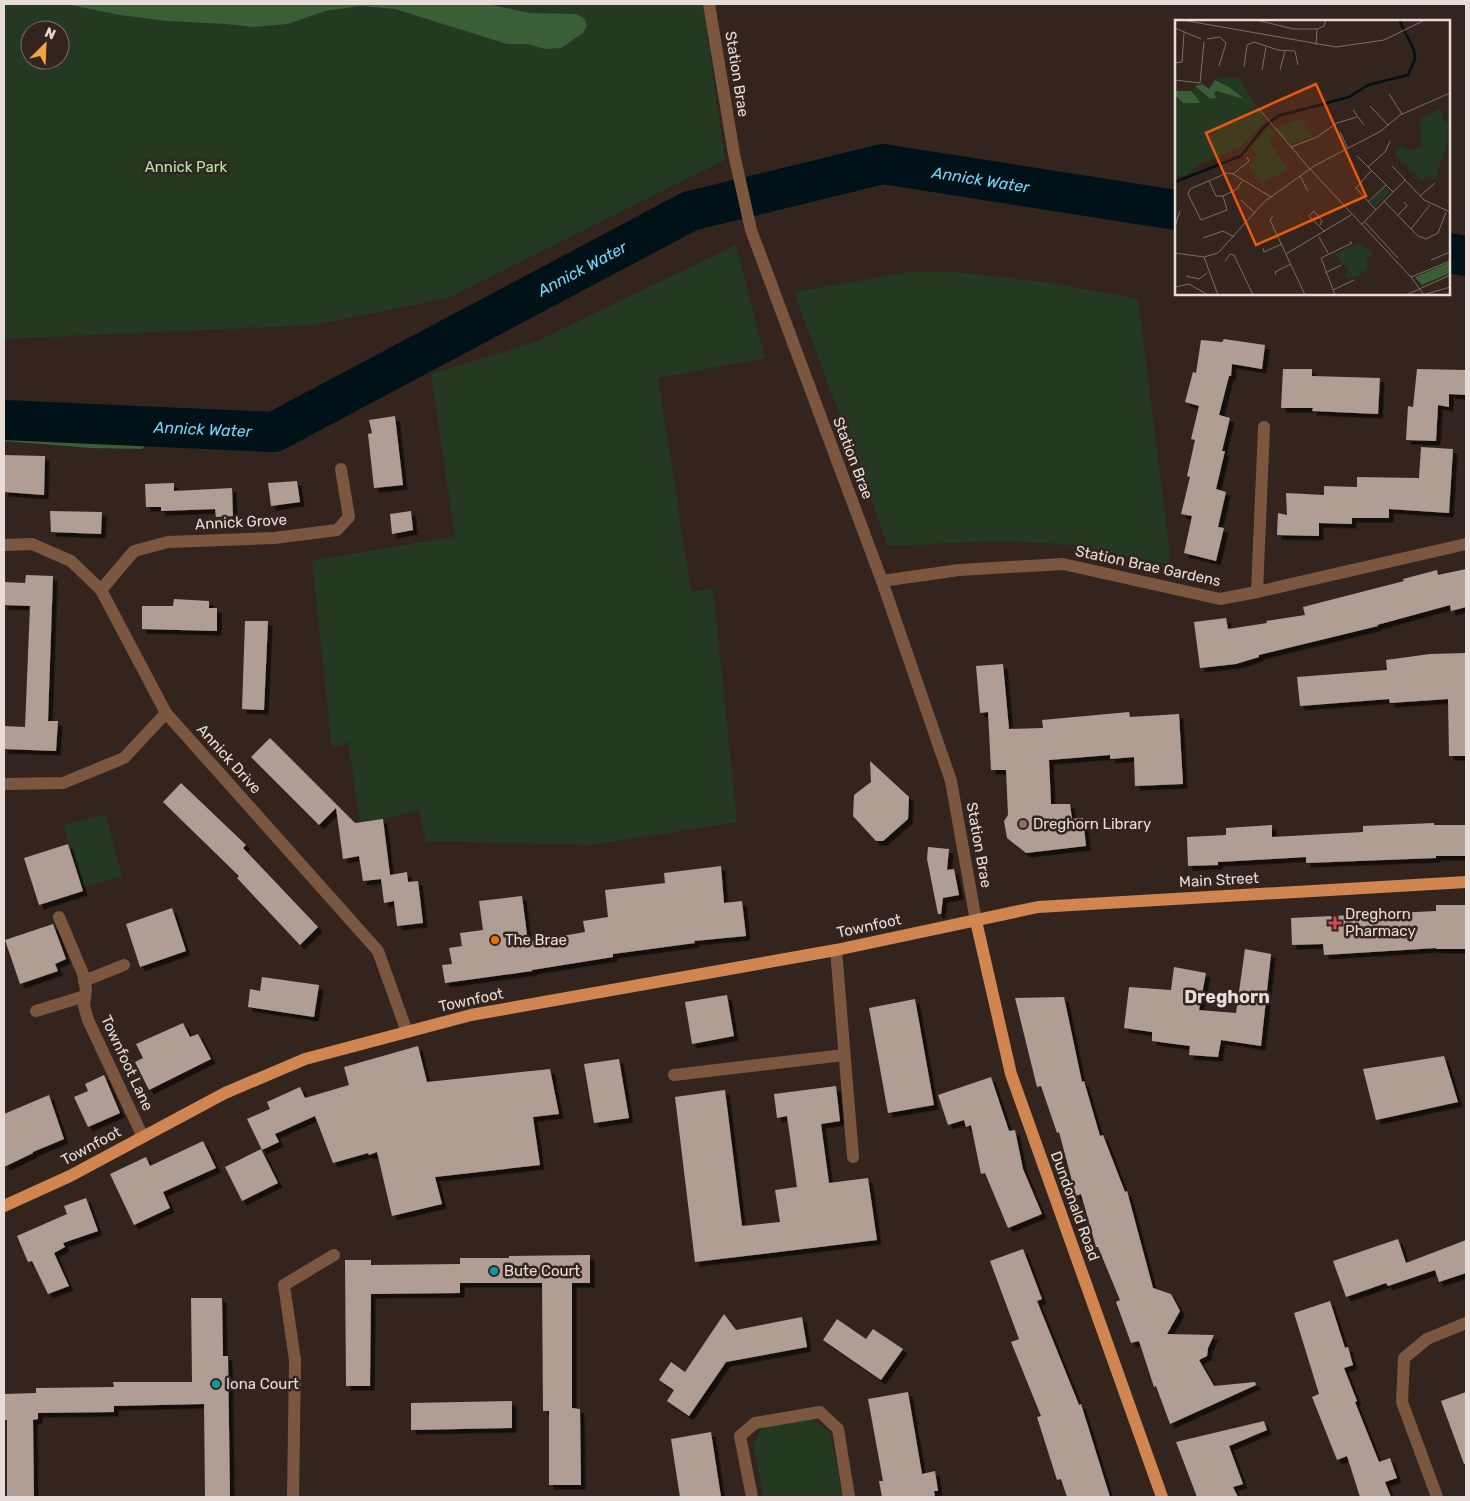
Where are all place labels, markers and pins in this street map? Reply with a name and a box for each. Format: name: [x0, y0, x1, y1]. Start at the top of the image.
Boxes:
place label: Dreghorn Library: [1033, 815, 1151, 833]
marker: Dreghorn Library: [1017, 818, 1029, 830]
place label: Dreghorn Pharmacy: [1345, 905, 1416, 940]
marker: Dreghorn Pharmacy: [1329, 917, 1341, 929]
place label: The Brae: [505, 931, 567, 949]
marker: The Brae: [489, 934, 501, 946]
place label: Bute Court: [504, 1262, 580, 1280]
marker: Bute Court: [488, 1265, 500, 1277]
place label: Iona Court: [226, 1375, 299, 1393]
marker: Iona Court: [210, 1378, 222, 1390]

